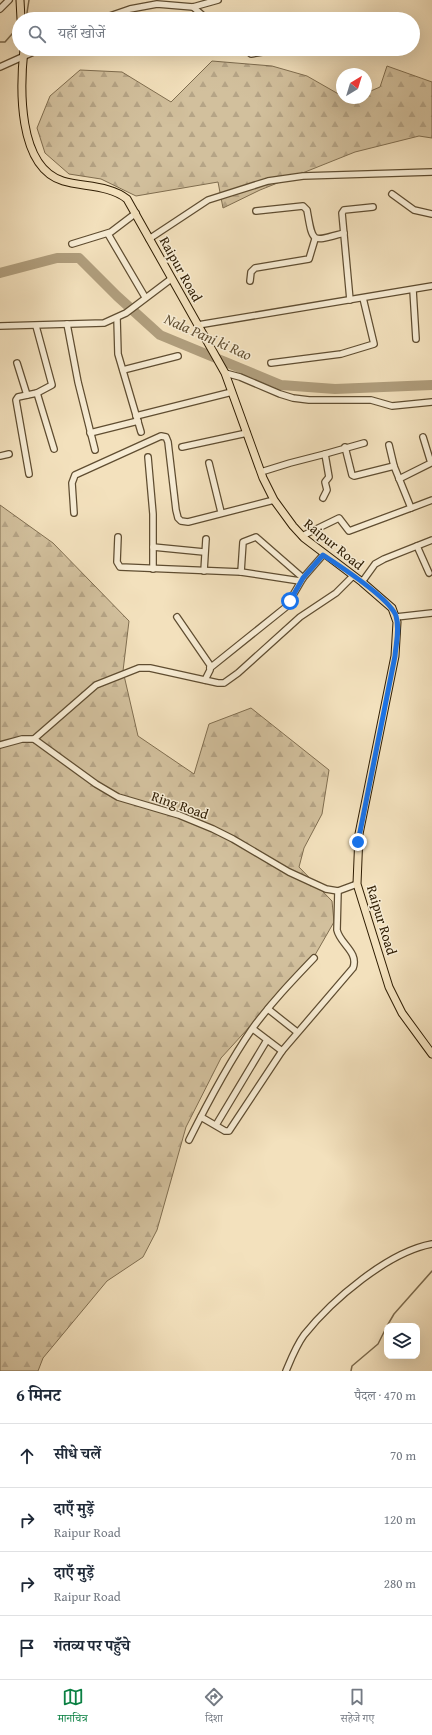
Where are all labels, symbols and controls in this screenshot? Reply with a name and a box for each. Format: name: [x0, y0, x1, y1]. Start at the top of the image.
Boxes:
search box: [12, 12, 420, 56]
text: यहाँ खोजें: [58, 22, 105, 43]
icon: search: [26, 23, 48, 45]
north arrow: [336, 68, 372, 104]
street label: Raipur Road: [155, 233, 207, 306]
water label: Nala Pani ki Rao: [161, 308, 256, 365]
street label: Raipur Road: [300, 514, 369, 575]
route start: [281, 592, 299, 610]
street label: Ring Road: [149, 786, 212, 824]
route end: [349, 833, 367, 851]
street label: Raipur Road: [362, 883, 402, 958]
map controls: [384, 1323, 420, 1359]
button: layers: [384, 1323, 420, 1359]
text: 6 मिनट: [16, 1382, 61, 1407]
text: पैदल · 470 m: [355, 1386, 416, 1405]
text: सीधे चलें: [54, 1443, 101, 1464]
icon: ahead: [16, 1445, 38, 1467]
text: 70 m: [390, 1446, 416, 1465]
text: दाएँ मुड़ें: [54, 1498, 94, 1519]
icon: right: [16, 1509, 38, 1531]
text: 120 m: [384, 1510, 416, 1529]
text: Raipur Road: [54, 1523, 121, 1542]
text: दाएँ मुड़ें: [54, 1562, 94, 1583]
icon: right: [16, 1573, 38, 1595]
text: 280 m: [384, 1574, 416, 1593]
text: Raipur Road: [54, 1587, 121, 1606]
text: गंतव्य पर पहुँचे: [54, 1635, 130, 1656]
icon: arrive: [16, 1637, 38, 1659]
tab: मानचित्र: [58, 1686, 88, 1729]
tab: दिशा: [203, 1686, 225, 1729]
tab: सहेजे गए: [341, 1686, 374, 1729]

